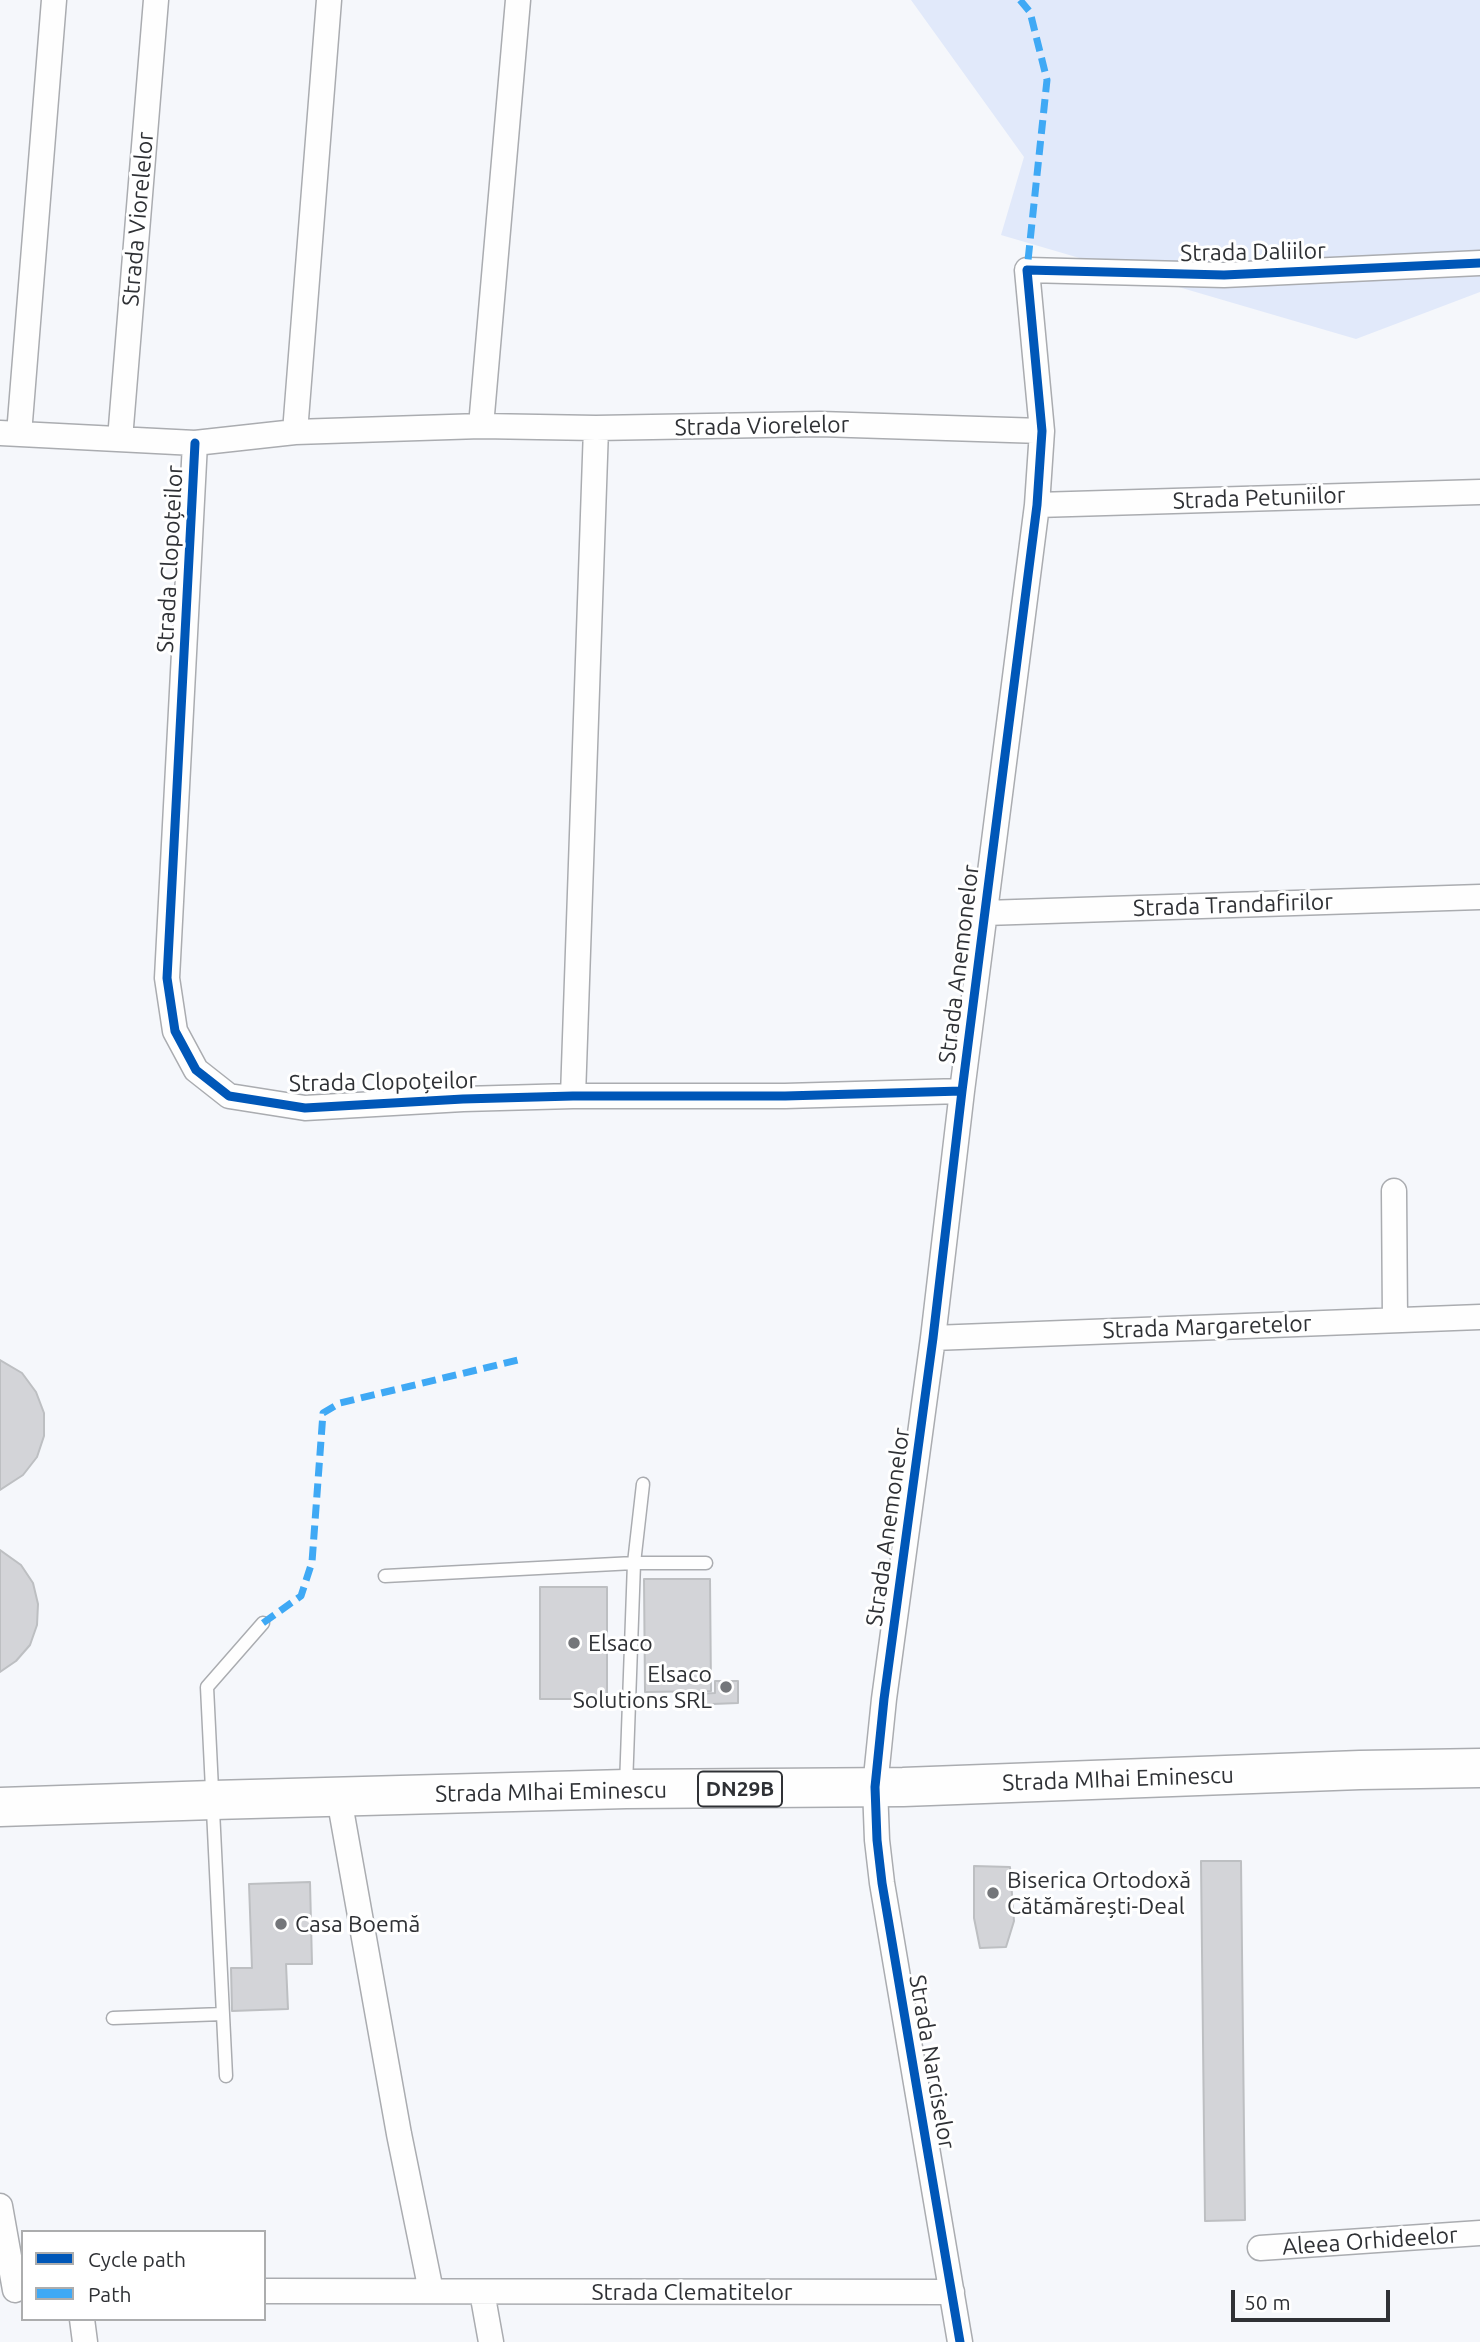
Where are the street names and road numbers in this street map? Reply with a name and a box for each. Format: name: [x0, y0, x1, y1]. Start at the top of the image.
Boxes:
street label: Strada Viorelelor: [117, 131, 159, 307]
street label: Strada Daliilor: [1180, 237, 1326, 267]
street label: Strada Viorelelor: [674, 411, 850, 441]
street label: Strada Clopoțeilor: [151, 464, 189, 654]
street label: Strada Petuniilor: [1172, 481, 1346, 515]
street label: Strada Anemonelor: [933, 863, 985, 1065]
street label: Strada Trandafirilor: [1133, 888, 1333, 922]
street label: Strada Clopoțeilor: [289, 1067, 477, 1097]
street label: Strada Margaretelor: [1102, 1310, 1312, 1344]
street label: Strada Anemonelor: [860, 1426, 916, 1628]
street label: Strada MIhai Eminescu: [1002, 1761, 1234, 1797]
road number: DN29B: [698, 1772, 782, 1806]
street label: Strada MIhai Eminescu: [435, 1776, 667, 1808]
street label: Strada Narciselor: [903, 1973, 961, 2151]
street label: Aleea Orhideelor: [1281, 2221, 1459, 2261]
street label: Strada Clematitelor: [591, 2278, 793, 2306]

